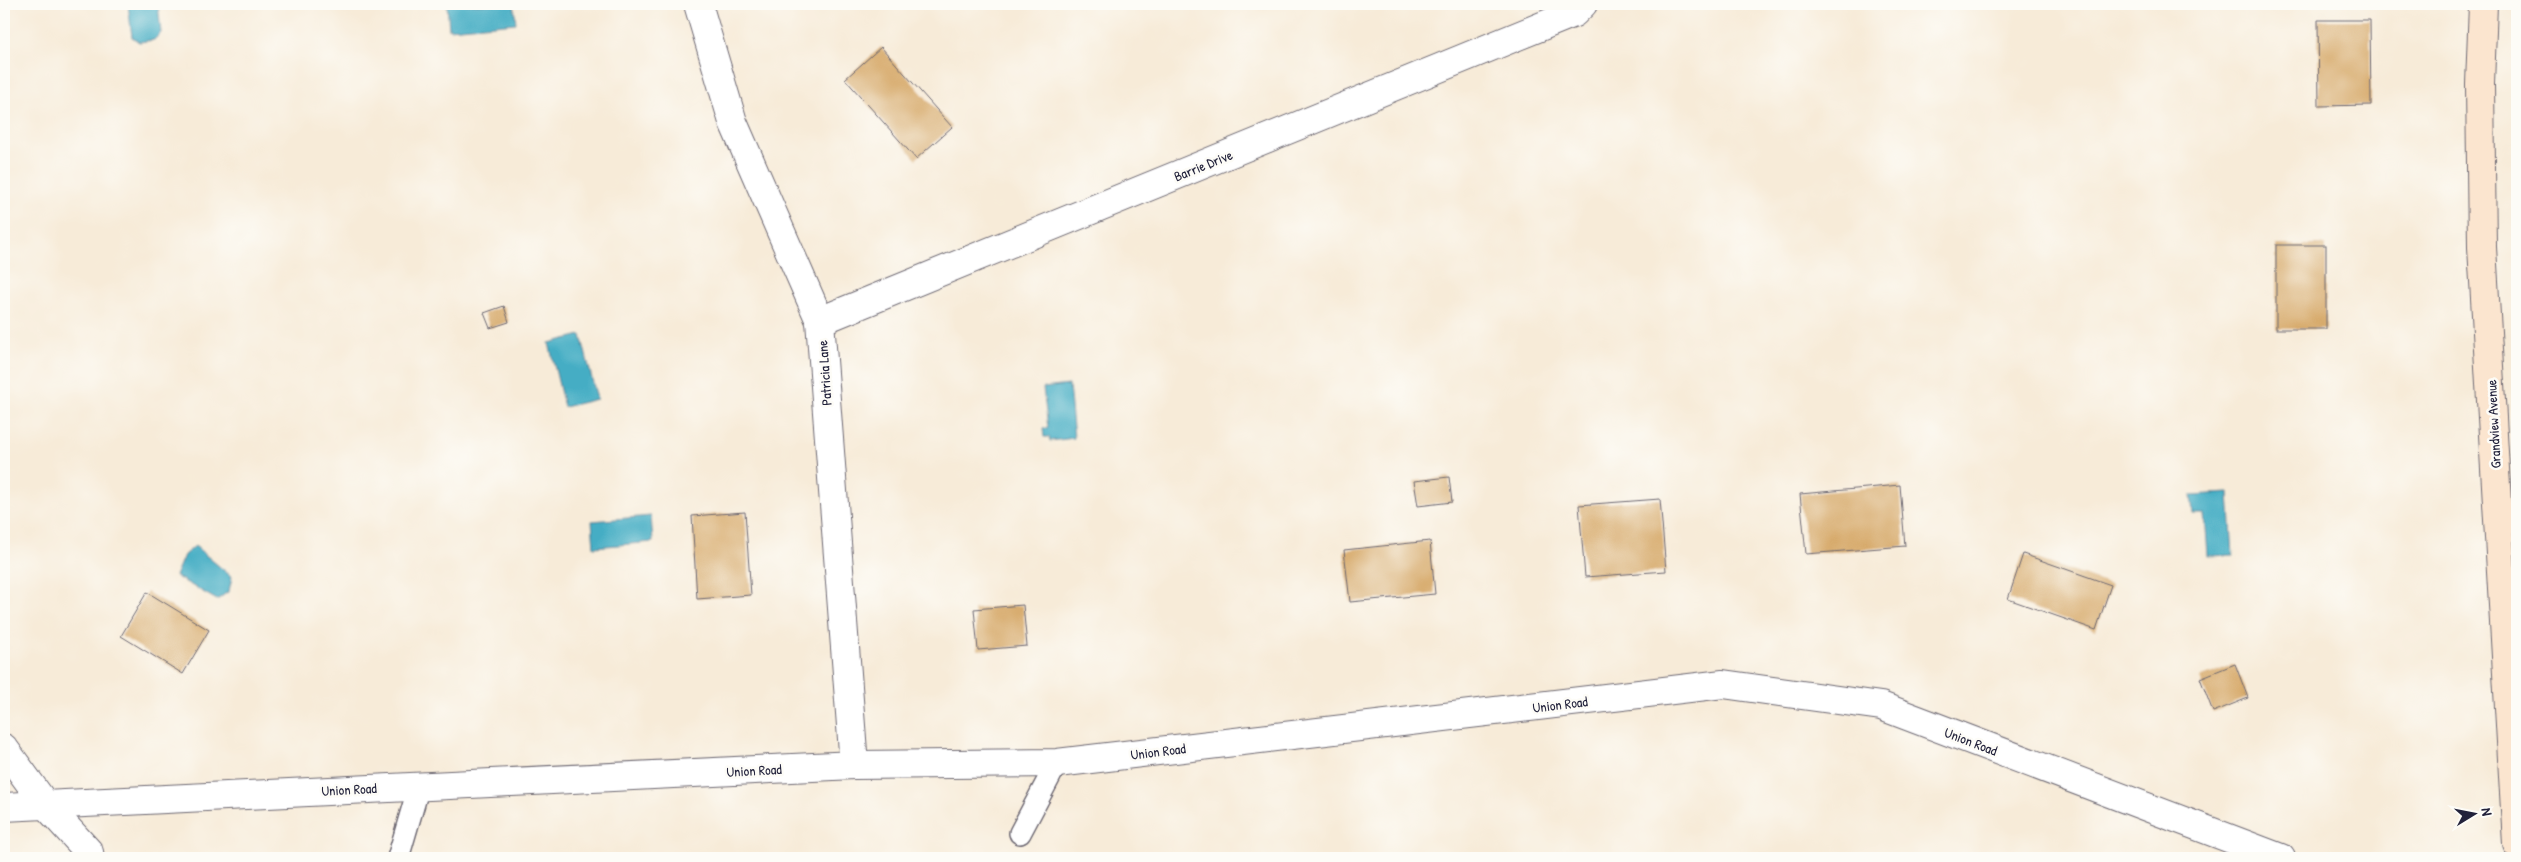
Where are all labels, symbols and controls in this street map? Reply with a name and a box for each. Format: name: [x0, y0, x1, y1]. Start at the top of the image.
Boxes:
street label: Barrie Drive: [1171, 144, 1236, 185]
street label: Patricia Lane: [812, 339, 836, 406]
street label: Grandview Avenue: [2481, 379, 2505, 469]
street label: Union Road: [1531, 691, 1589, 717]
street label: Union Road: [1942, 722, 2001, 760]
street label: Union Road: [1129, 738, 1187, 764]
street label: Union Road: [726, 759, 783, 781]
street label: Union Road: [321, 778, 378, 800]
north arrow: [2448, 790, 2498, 840]
text: N: [2477, 806, 2497, 818]

